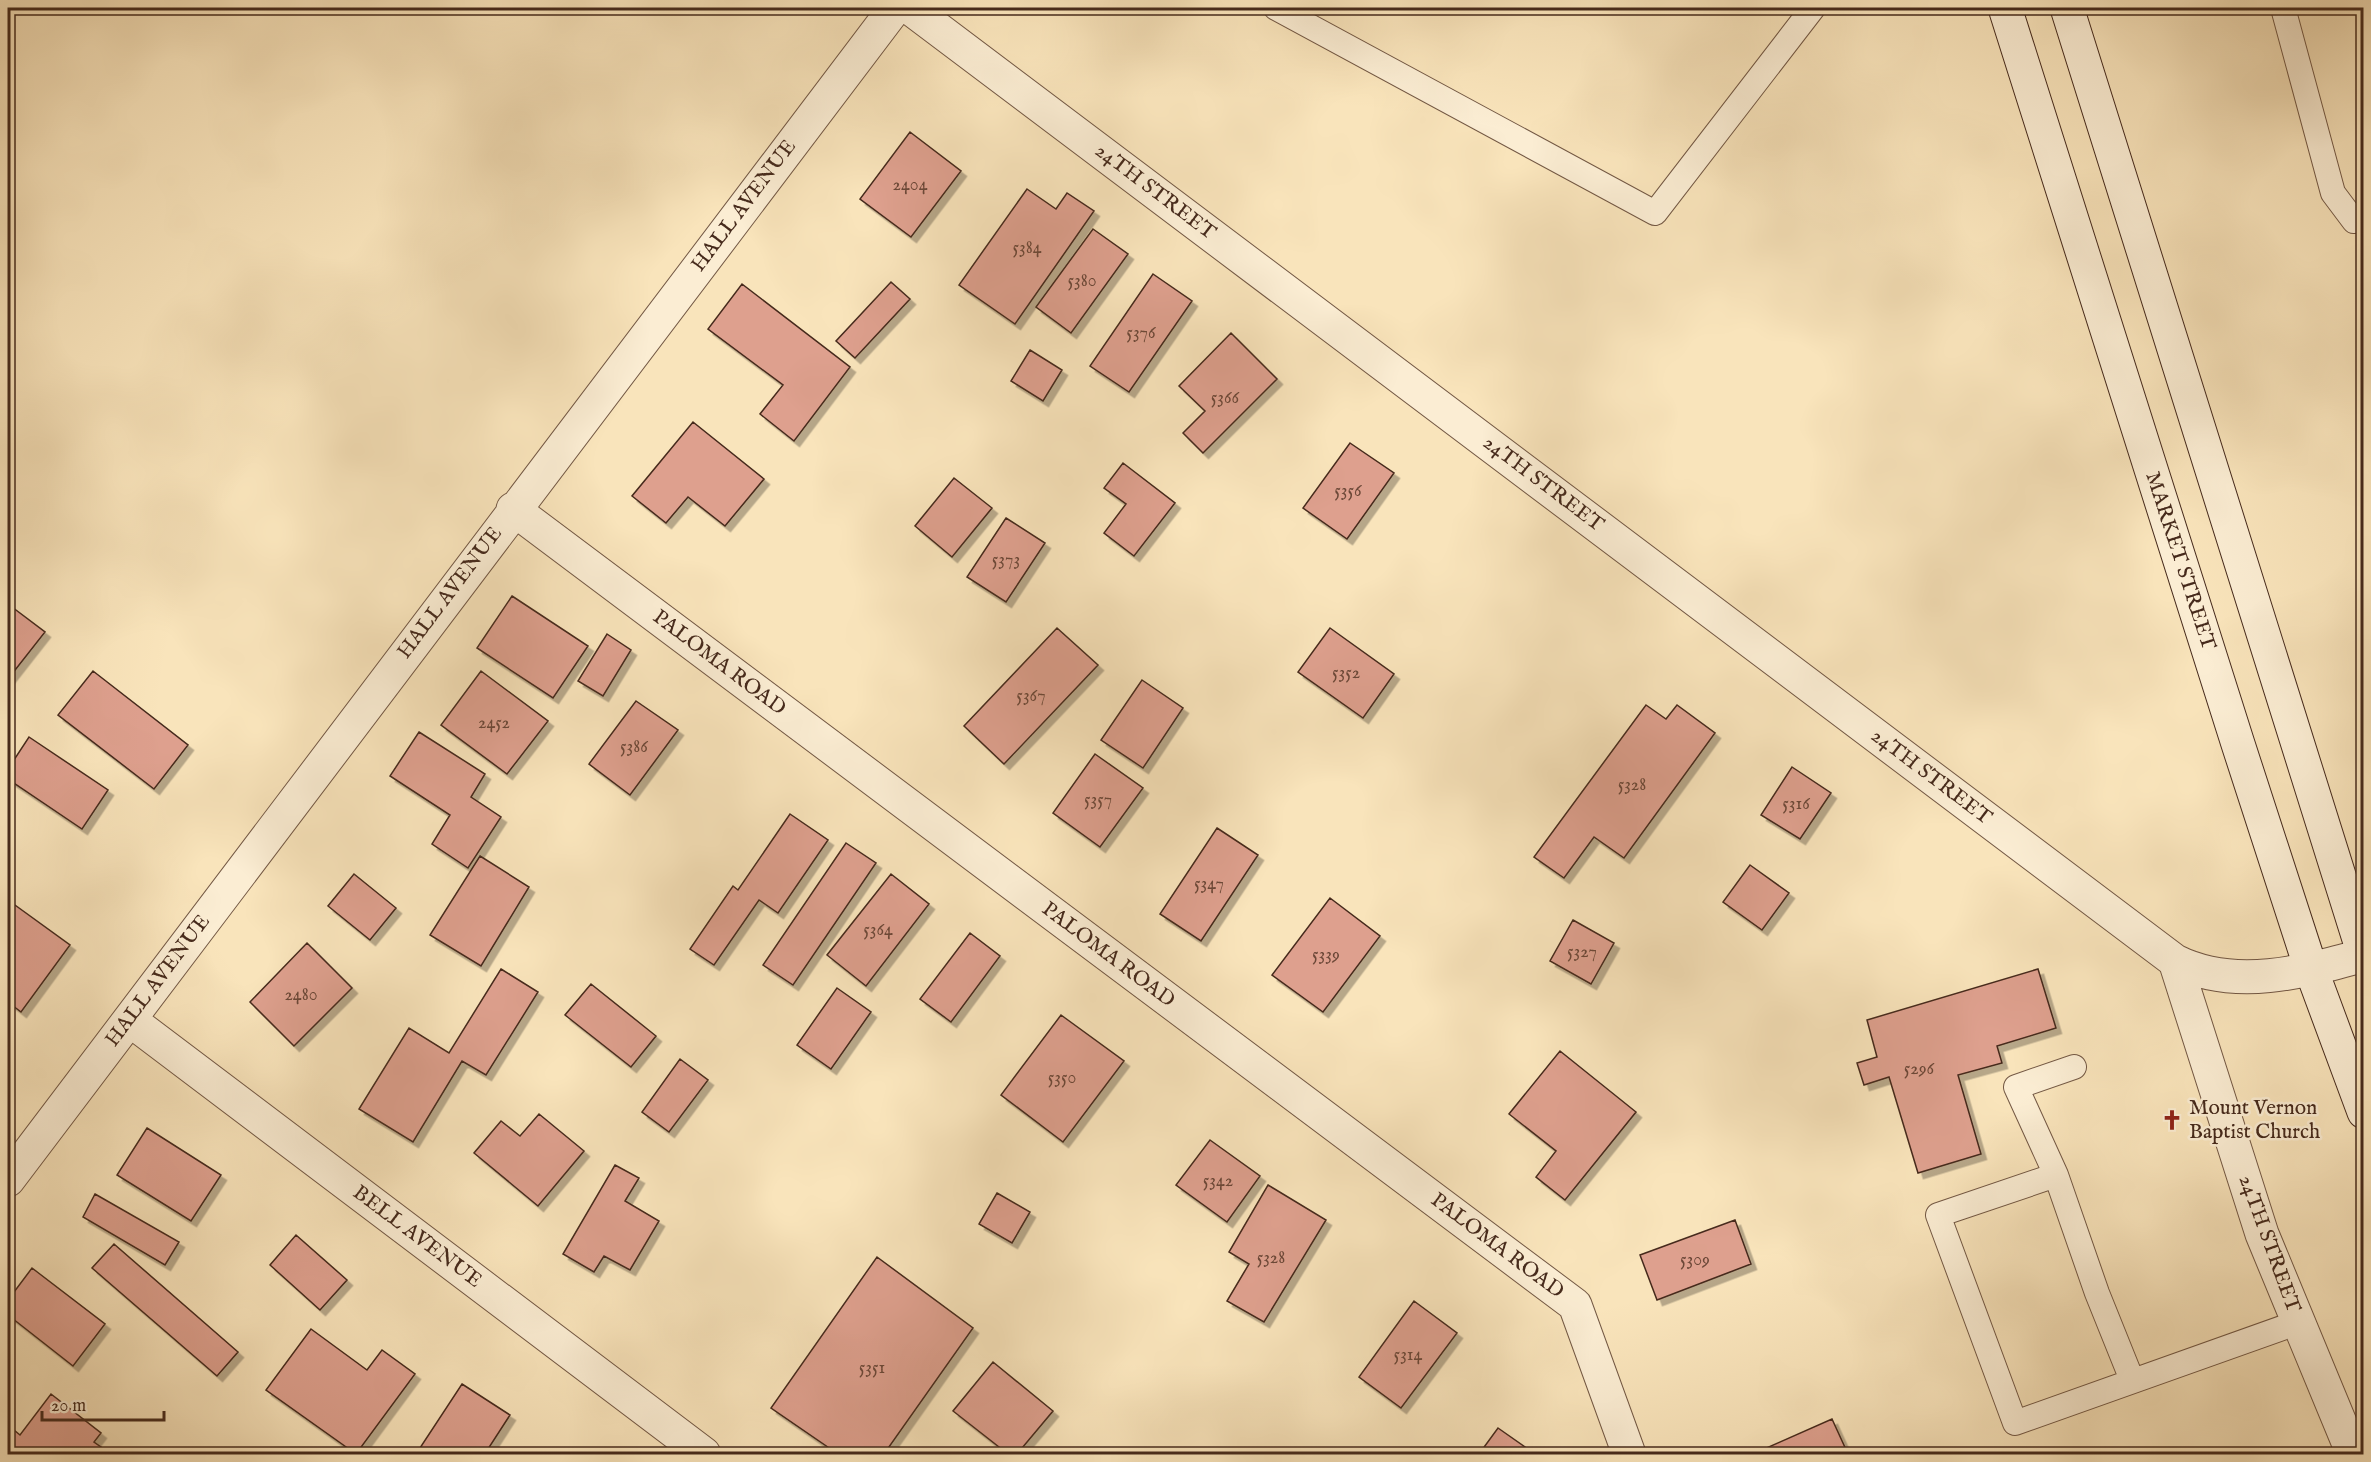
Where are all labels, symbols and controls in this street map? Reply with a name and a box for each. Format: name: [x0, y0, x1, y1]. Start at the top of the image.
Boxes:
street label: HALL AVENUE: [685, 134, 803, 278]
street label: 24TH STREET: [1089, 138, 1221, 247]
house number: 2404: [893, 174, 928, 197]
house number: 5384: [1012, 237, 1042, 260]
house number: 5380: [1067, 270, 1097, 293]
house number: 5376: [1126, 322, 1156, 345]
house number: 5366: [1211, 387, 1240, 410]
street label: 24TH STREET: [1477, 430, 1609, 539]
street label: MARKET STREET: [2138, 468, 2222, 654]
house number: 5356: [1334, 480, 1362, 503]
street label: HALL AVENUE: [391, 521, 509, 665]
house number: 5373: [992, 549, 1020, 572]
street label: PALOMA ROAD: [647, 604, 791, 722]
house number: 5352: [1332, 662, 1360, 685]
house number: 5367: [1016, 685, 1046, 708]
house number: 2452: [478, 712, 510, 735]
street label: 24TH STREET: [1865, 723, 1997, 832]
house number: 5386: [620, 736, 648, 759]
house number: 5328: [1618, 774, 1646, 797]
house number: 5357: [1084, 789, 1112, 812]
house number: 5316: [1782, 793, 1810, 816]
house number: 5347: [1194, 873, 1224, 896]
street label: PALOMA ROAD: [1036, 896, 1180, 1014]
street label: HALL AVENUE: [99, 909, 217, 1053]
house number: 5364: [863, 919, 893, 942]
house number: 5327: [1567, 941, 1597, 964]
house number: 5339: [1312, 944, 1340, 967]
house number: 2480: [284, 984, 318, 1007]
house number: 5296: [1904, 1058, 1935, 1081]
house number: 5350: [1048, 1067, 1076, 1090]
place label: Mount Vernon Baptist Church: [2189, 1095, 2320, 1146]
church icon: Mount Vernon Baptist Church: [2160, 1108, 2184, 1132]
house number: 5342: [1203, 1170, 1233, 1193]
street label: 24TH STREET: [2232, 1172, 2307, 1317]
street label: BELL AVENUE: [347, 1180, 487, 1294]
street label: PALOMA ROAD: [1425, 1187, 1569, 1305]
house number: 5328: [1257, 1247, 1285, 1270]
house number: 5309: [1680, 1249, 1710, 1272]
house number: 5314: [1394, 1344, 1423, 1367]
house number: 5351: [859, 1357, 885, 1380]
scale bar: [42, 1384, 164, 1422]
text: 20 m: [51, 1395, 86, 1418]

